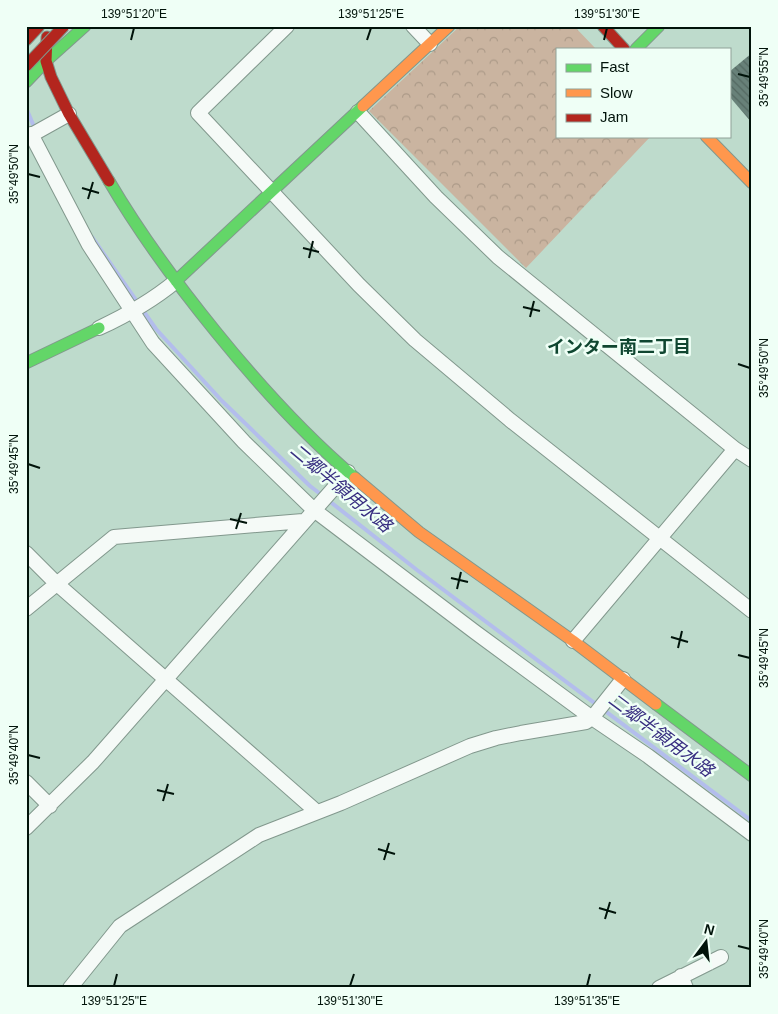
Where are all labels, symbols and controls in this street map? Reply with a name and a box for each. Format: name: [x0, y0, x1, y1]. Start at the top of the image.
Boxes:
text: 139°51'20"E: [101, 7, 167, 21]
text: 139°51'25"E: [338, 7, 404, 21]
text: 139°51'30"E: [574, 7, 640, 21]
text: 35°49'55"N: [757, 47, 771, 107]
legend: [556, 48, 730, 138]
text: Fast: [600, 58, 630, 75]
text: Slow: [600, 84, 633, 101]
text: Jam: [600, 108, 628, 125]
text: 35°49'50"N: [7, 144, 21, 204]
district label: インター南二丁目: [547, 337, 691, 357]
text: 35°49'50"N: [757, 338, 771, 398]
text: 35°49'45"N: [7, 434, 21, 494]
water label: 二郷半領用水路: [286, 440, 397, 537]
text: 35°49'45"N: [757, 628, 771, 688]
water label: 二郷半領用水路: [605, 689, 719, 782]
text: 35°49'40"N: [7, 725, 21, 785]
north arrow: [680, 916, 730, 966]
text: 35°49'40"N: [757, 919, 771, 979]
text: N: [702, 920, 716, 938]
text: 139°51'25"E: [81, 994, 147, 1008]
text: 139°51'30"E: [317, 994, 383, 1008]
text: 139°51'35"E: [554, 994, 620, 1008]

